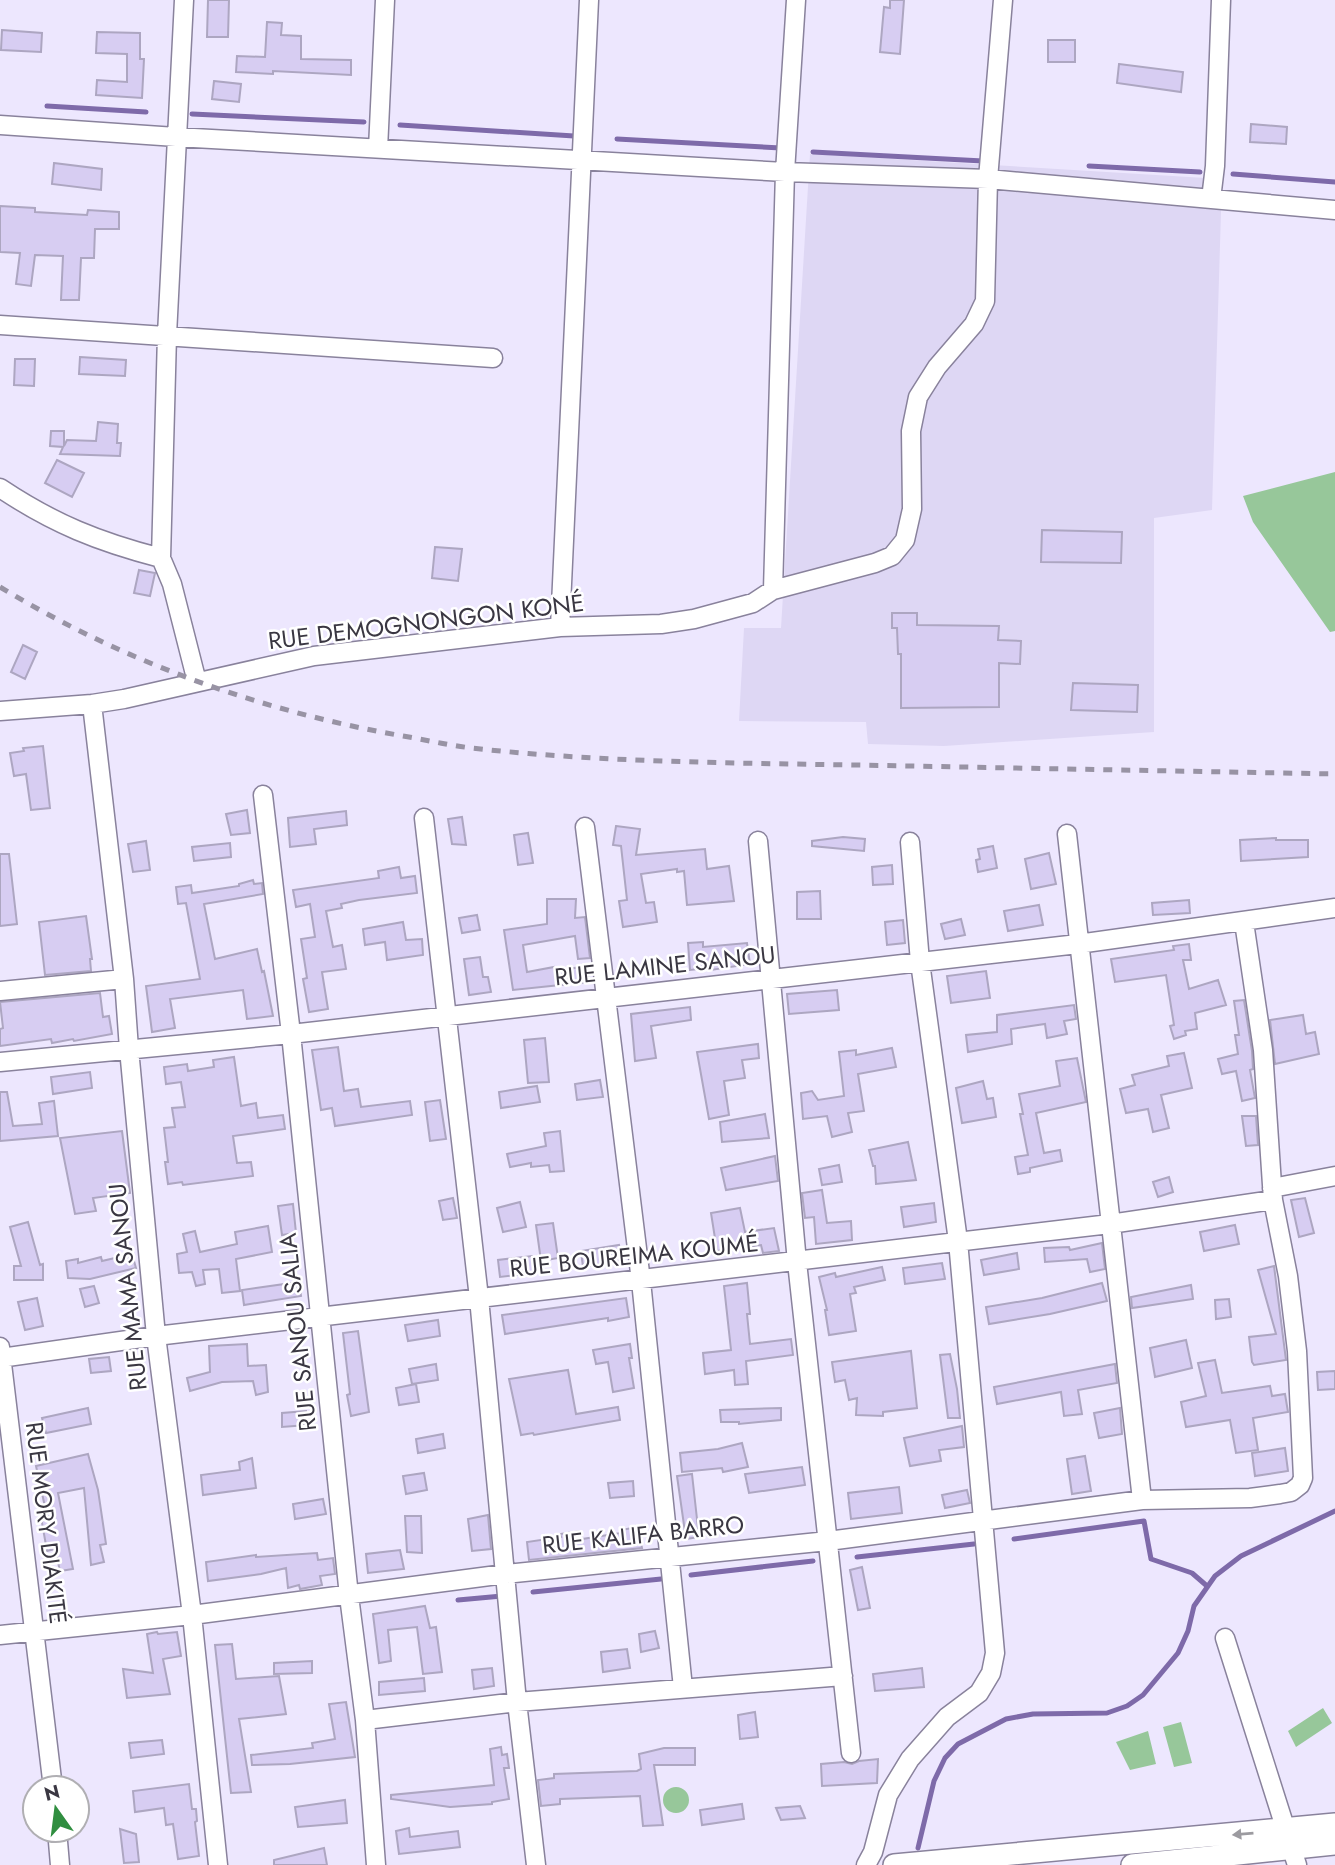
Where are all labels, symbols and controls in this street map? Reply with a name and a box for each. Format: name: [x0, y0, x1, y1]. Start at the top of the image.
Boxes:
street label: RUE DEMOGNONGON KONÉ: [266, 585, 586, 658]
street label: RUE LAMINE SANOU: [553, 936, 777, 995]
street label: RUE MAMA SANOU: [99, 1182, 156, 1392]
street label: RUE BOUREIMA KOUMÉ: [508, 1225, 760, 1286]
street label: RUE SANOU SALIA: [270, 1231, 325, 1433]
street label: RUE MORY DIAKITÉ: [17, 1420, 76, 1626]
street label: RUE KALIFA BARRO: [540, 1506, 746, 1563]
north arrow: [21, 1774, 91, 1844]
text: N: [41, 1778, 63, 1808]
one-way arrow: [1232, 1829, 1254, 1840]

